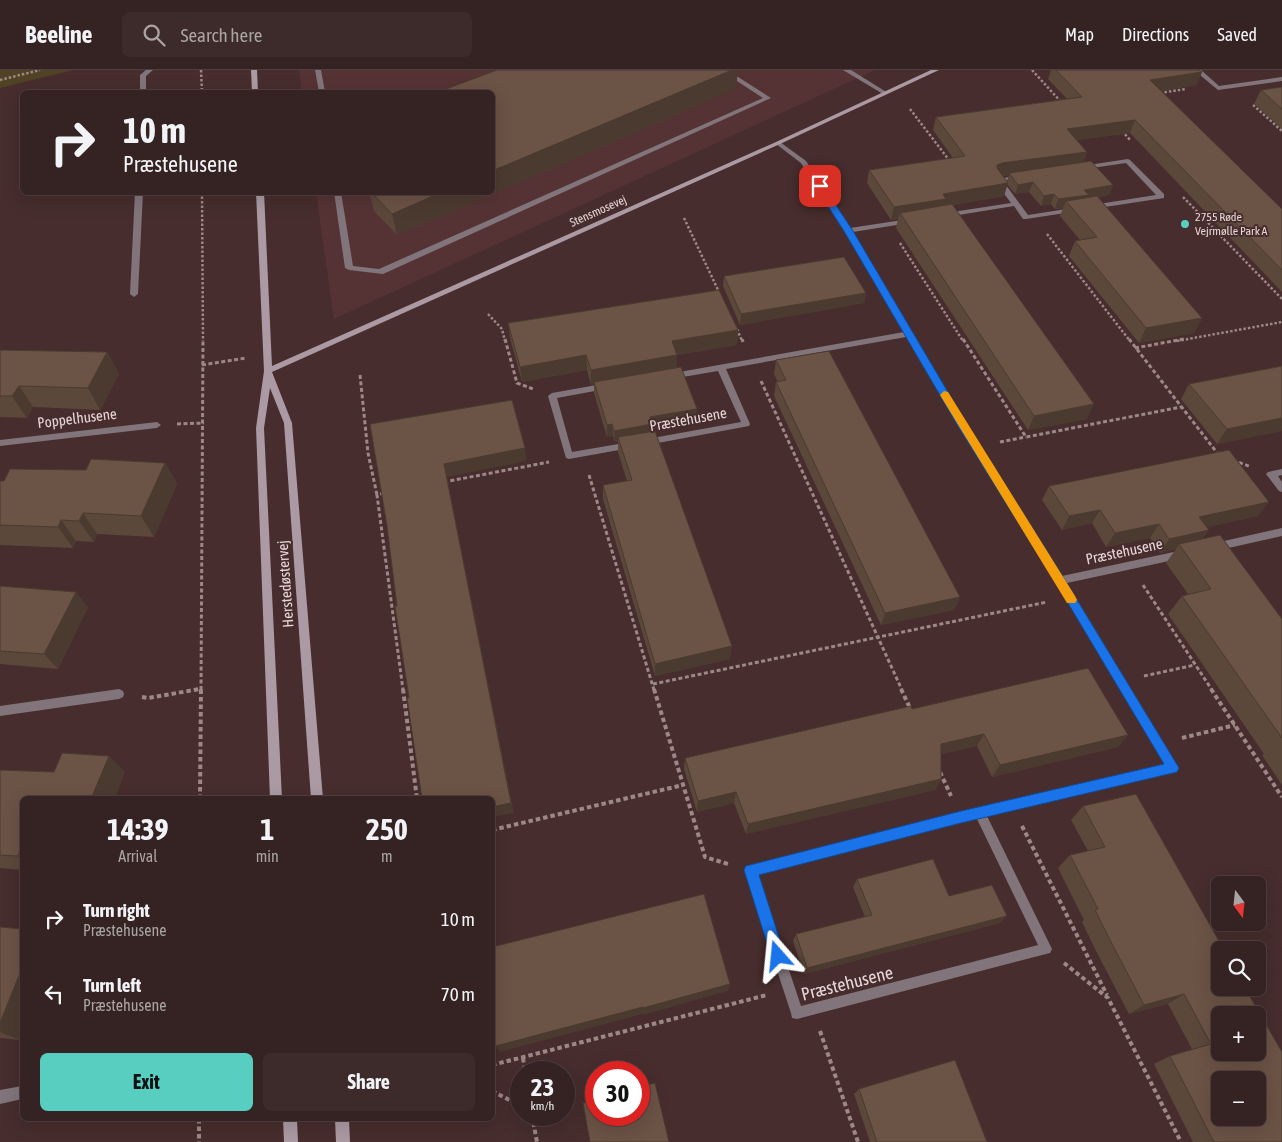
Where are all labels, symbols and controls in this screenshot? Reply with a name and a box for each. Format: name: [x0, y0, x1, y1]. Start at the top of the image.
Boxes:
search box: [122, 12, 472, 57]
text: Beeline: [25, 21, 92, 48]
icon: search: [140, 21, 168, 49]
text: Search here: [180, 24, 262, 46]
text: Map: [1065, 24, 1094, 45]
text: Directions: [1122, 24, 1189, 45]
text: Saved: [1217, 24, 1257, 45]
icon: right: [40, 110, 105, 175]
text: 10 m: [123, 110, 186, 150]
text: Præstehusene: [123, 151, 238, 177]
pin: [799, 165, 841, 207]
icon: arrive: [806, 172, 834, 200]
street label: Stensmosevej: [567, 192, 629, 230]
place label: 2755 Røde Vejrmølle Park A: [1195, 210, 1268, 238]
marker: 2755 Røde Vejrmølle Park A: [1179, 218, 1191, 230]
street label: Præstehusene: [648, 404, 728, 434]
street label: Poppelhusene: [36, 405, 118, 431]
street label: Præstehusene: [1084, 535, 1164, 567]
street label: Herstedøstervej: [273, 540, 297, 628]
text: 14:39: [107, 812, 169, 846]
text: 1: [260, 812, 274, 846]
text: 250: [366, 812, 408, 846]
text: Arrival: [118, 847, 157, 865]
text: min: [256, 847, 279, 865]
text: m: [381, 847, 393, 865]
north arrow: [1211, 876, 1266, 931]
map controls: [1211, 876, 1266, 1126]
text: Turn right: [83, 899, 150, 921]
icon: right: [40, 905, 68, 933]
text: 10 m: [441, 908, 475, 930]
text: Præstehusene: [83, 921, 166, 939]
position arrow: [751, 929, 803, 981]
button: search: [1211, 941, 1266, 996]
street label: Præstehusene: [799, 961, 895, 1005]
text: Turn left: [83, 974, 141, 996]
icon: left: [40, 980, 68, 1008]
text: 70 m: [441, 983, 475, 1005]
text: Præstehusene: [83, 996, 166, 1014]
button: +: [1211, 1006, 1266, 1061]
button: Exit: [40, 1053, 253, 1111]
button: Share: [263, 1053, 475, 1111]
speed limit sign: 30: [585, 1061, 650, 1126]
button: −: [1211, 1071, 1266, 1126]
text: 23: [531, 1073, 554, 1101]
text: km/h: [531, 1099, 554, 1113]

